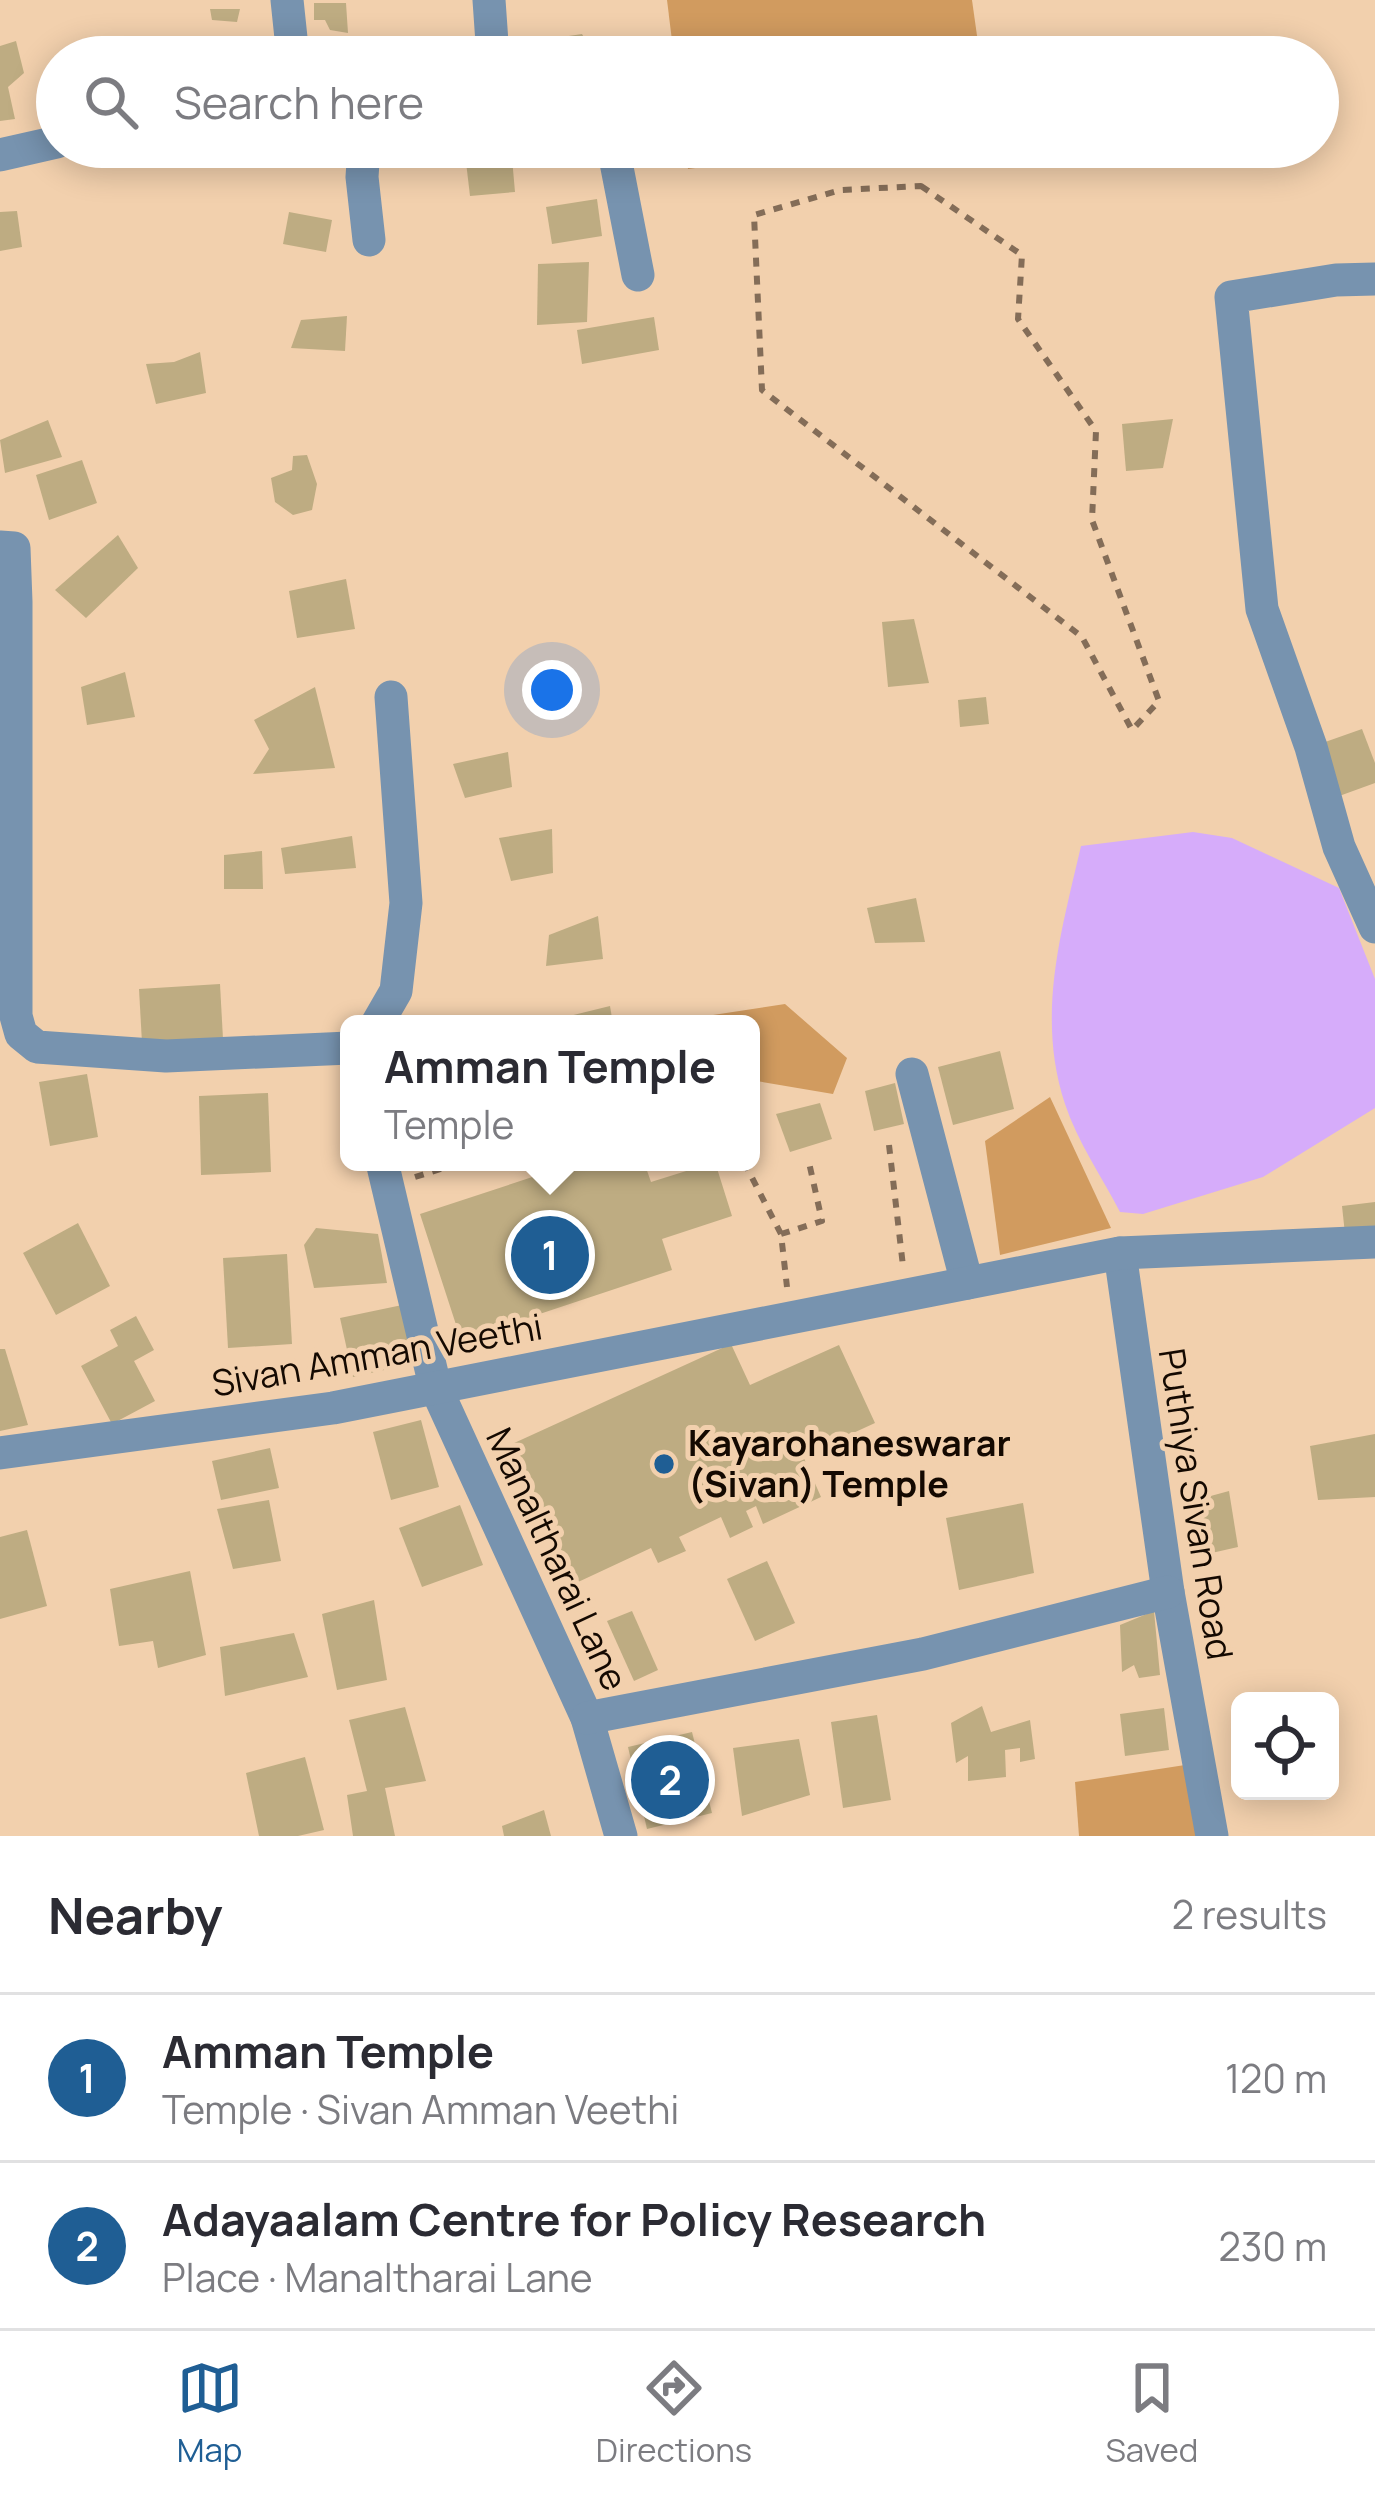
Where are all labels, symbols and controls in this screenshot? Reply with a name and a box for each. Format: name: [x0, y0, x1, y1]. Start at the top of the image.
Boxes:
search box: [36, 36, 1339, 168]
icon: search: [78, 69, 144, 135]
text: Search here: [174, 71, 424, 133]
your location: [522, 660, 582, 720]
popup: [340, 1015, 760, 1171]
text: Amman Temple: [384, 1035, 716, 1097]
text: Temple: [384, 1097, 514, 1151]
pin: 1: [511, 1210, 589, 1300]
street label: Sivan Amman Veethi: [208, 1301, 546, 1408]
street label: Puthiya Sivan Road: [1148, 1345, 1245, 1663]
place label: Kayarohaneswarar (Sivan) Temple: [688, 1418, 1011, 1508]
street label: Manaltharai Lane: [475, 1420, 640, 1698]
marker: Kayarohaneswarar (Sivan) Temple: [651, 1451, 677, 1477]
map controls: [1231, 1692, 1339, 1800]
button: locate: [1231, 1692, 1339, 1800]
pin: 2: [631, 1735, 709, 1825]
text: Nearby: [48, 1880, 223, 1949]
text: 2 results: [1172, 1887, 1327, 1941]
text: Amman Temple: [162, 2020, 494, 2082]
text: 1: [78, 2051, 96, 2105]
text: 120 m: [1225, 2051, 1327, 2105]
text: Temple · Sivan Amman Veethi: [162, 2082, 679, 2136]
text: Adayaalam Centre for Policy Research: [162, 2188, 986, 2250]
text: 2: [75, 2219, 99, 2273]
text: 230 m: [1219, 2219, 1327, 2273]
text: Place · Manaltharai Lane: [162, 2250, 593, 2304]
tab: Map: [177, 2355, 243, 2472]
tab: Directions: [596, 2355, 752, 2472]
tab: Saved: [1105, 2355, 1198, 2472]

